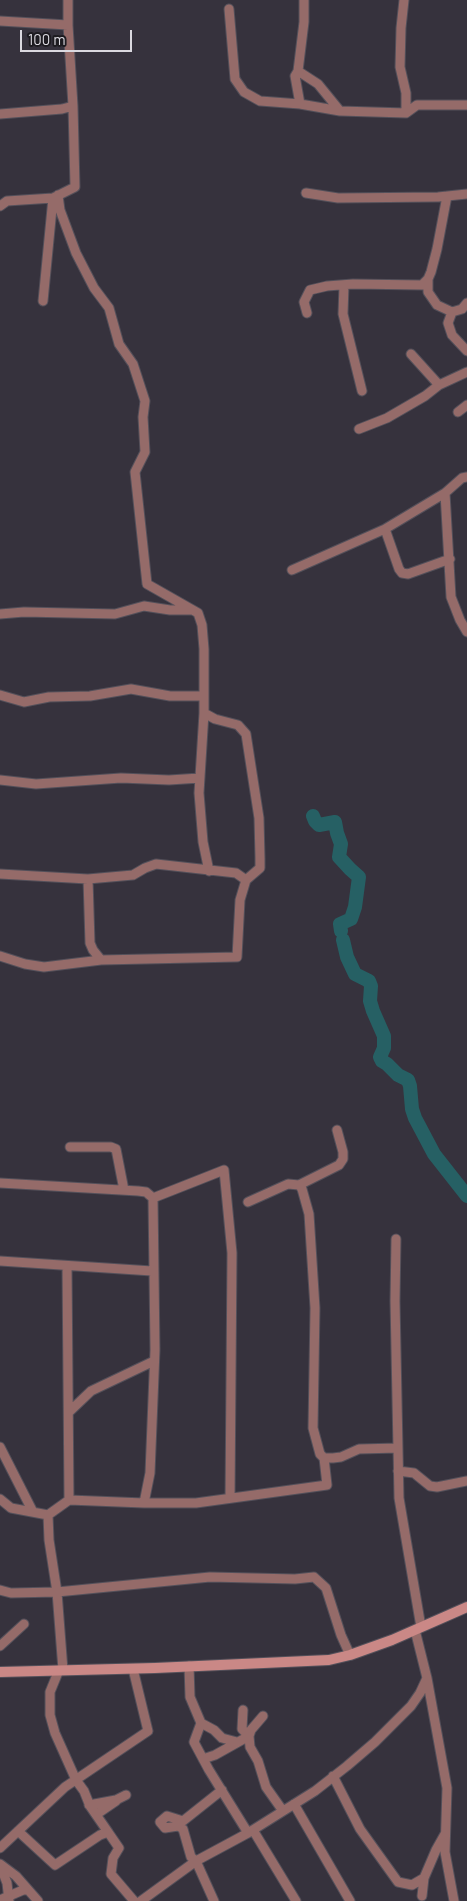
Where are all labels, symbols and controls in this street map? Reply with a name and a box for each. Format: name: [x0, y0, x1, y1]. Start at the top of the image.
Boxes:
scale bar: [22, 20, 135, 52]
text: 100 m: [28, 30, 66, 48]

